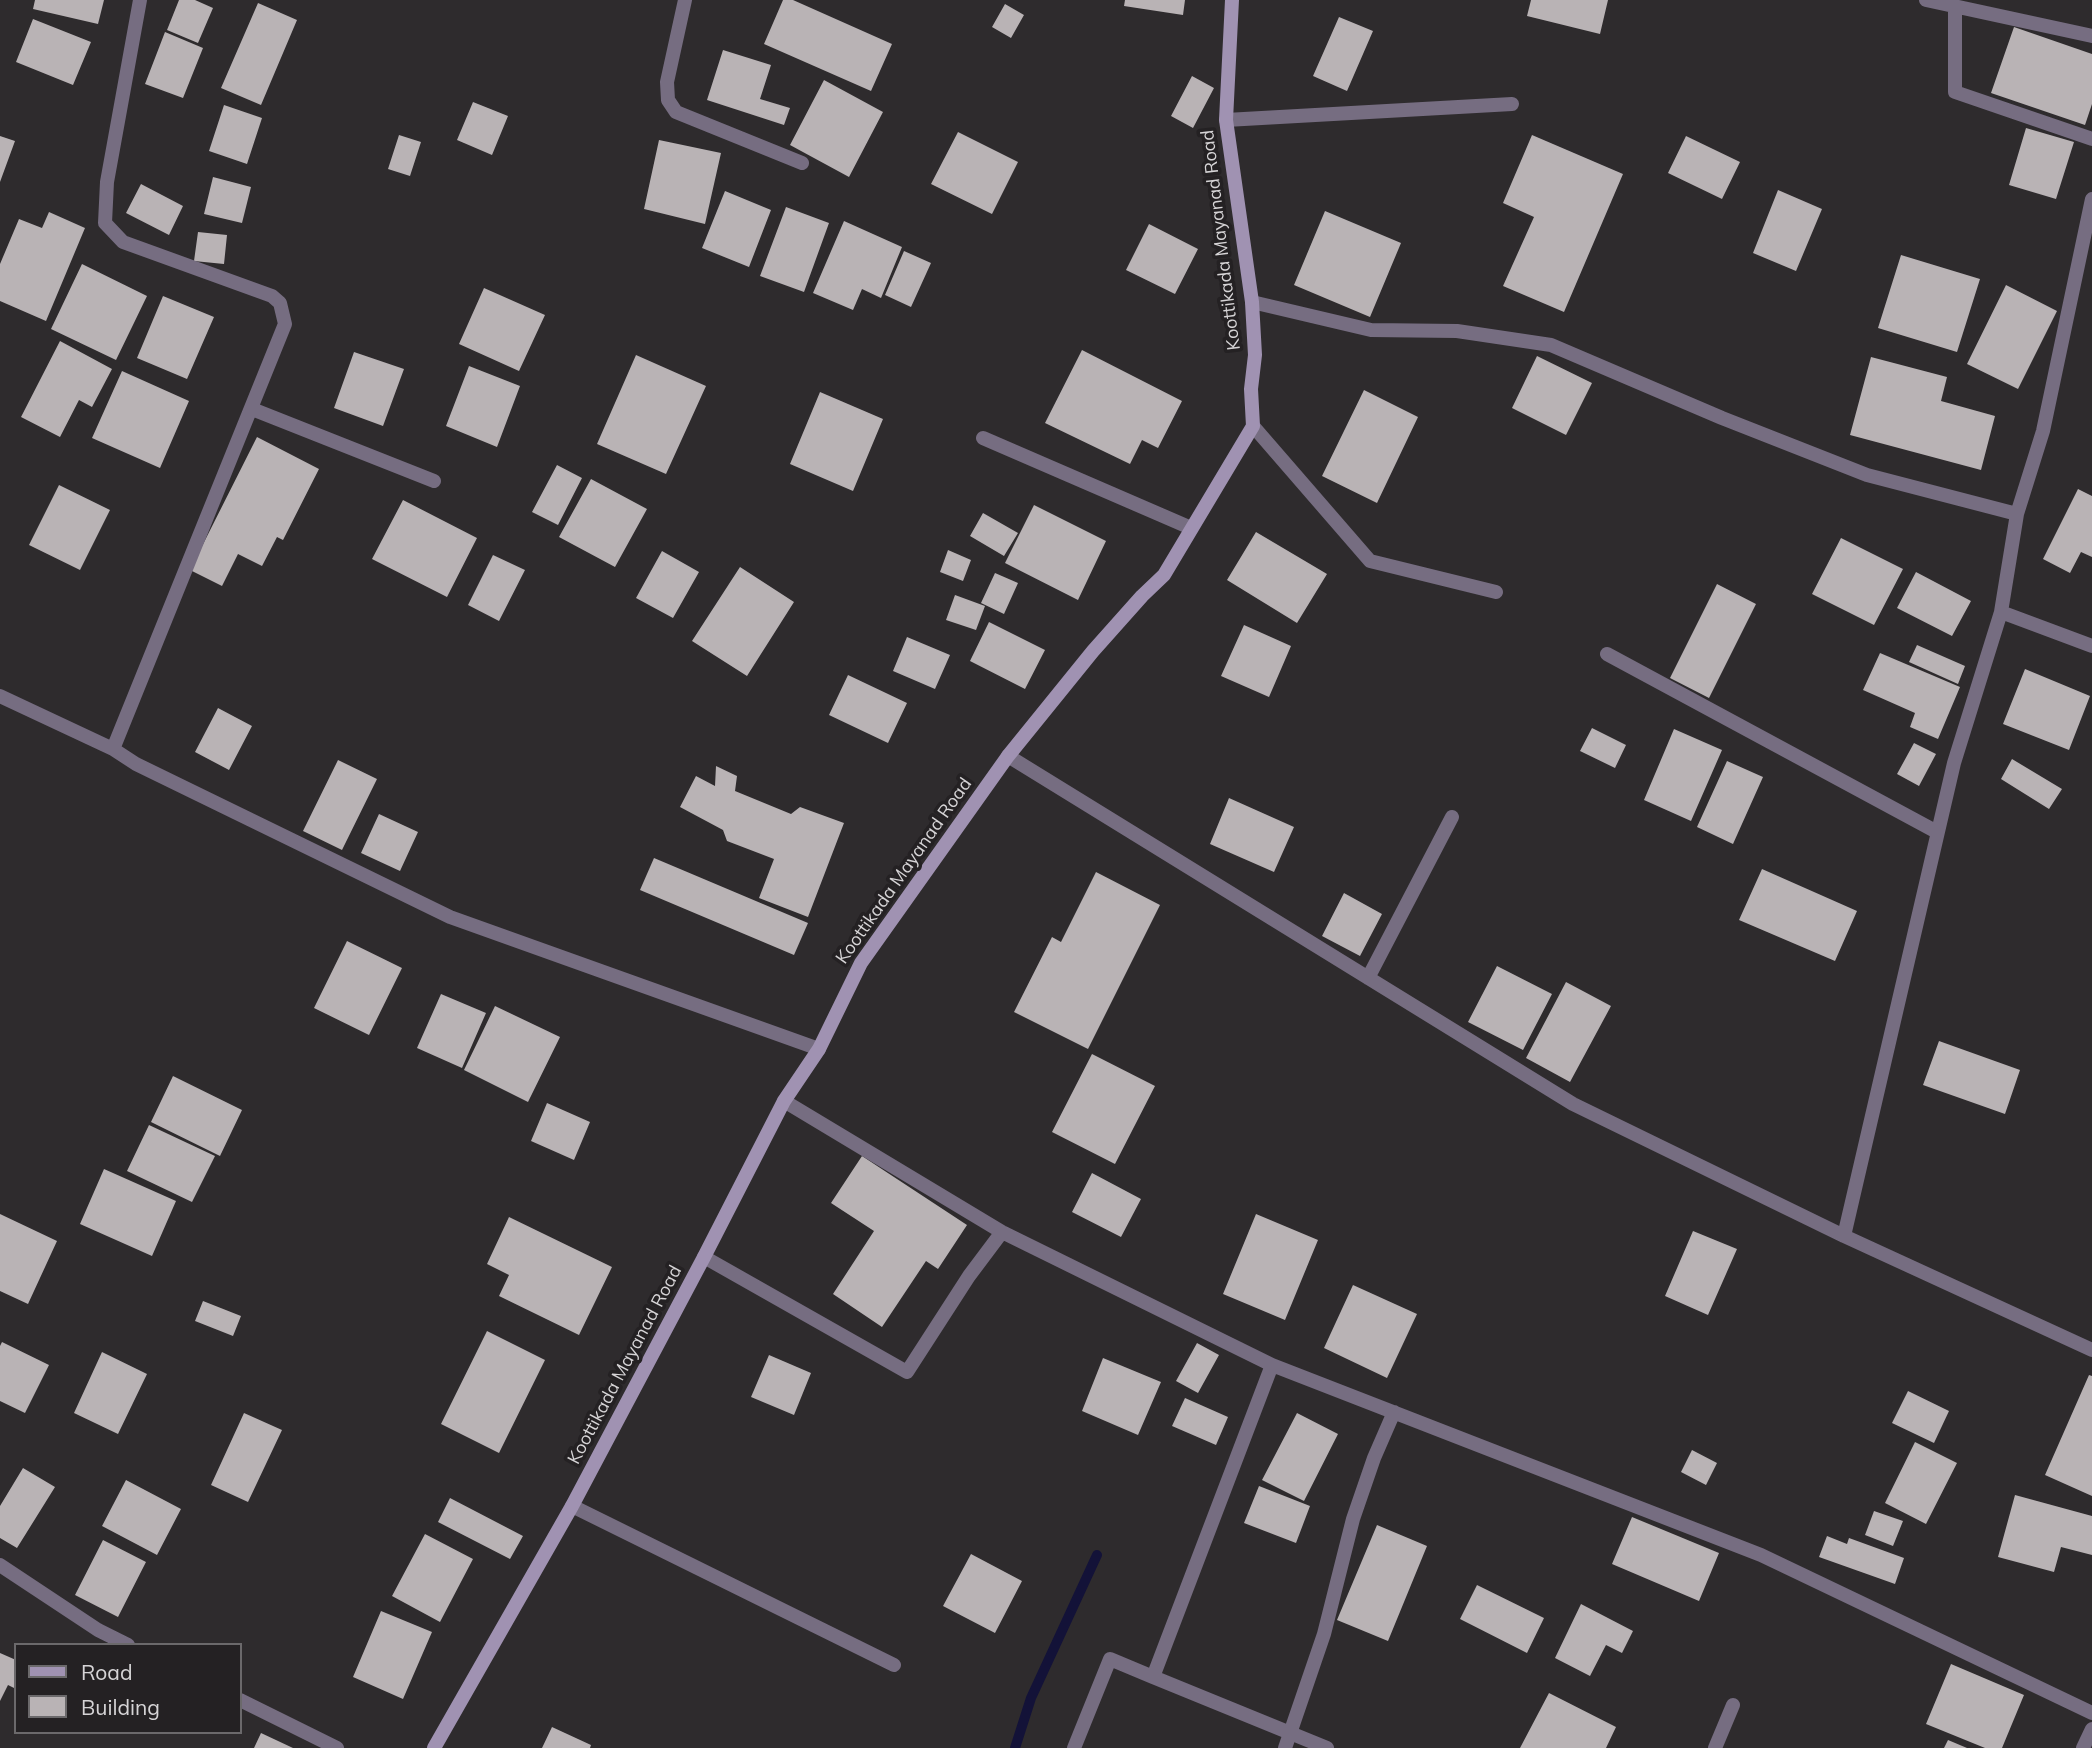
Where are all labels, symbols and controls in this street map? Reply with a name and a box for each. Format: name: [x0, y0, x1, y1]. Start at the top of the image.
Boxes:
street label: Koottikada Mayanad Road: [1197, 129, 1245, 351]
street label: Koottikada Mayanad Road: [832, 774, 976, 968]
street label: Koottikada Mayanad Road: [563, 1262, 687, 1468]
legend: [14, 1643, 242, 1734]
text: Road: [81, 1659, 132, 1685]
text: Building: [81, 1694, 160, 1720]

